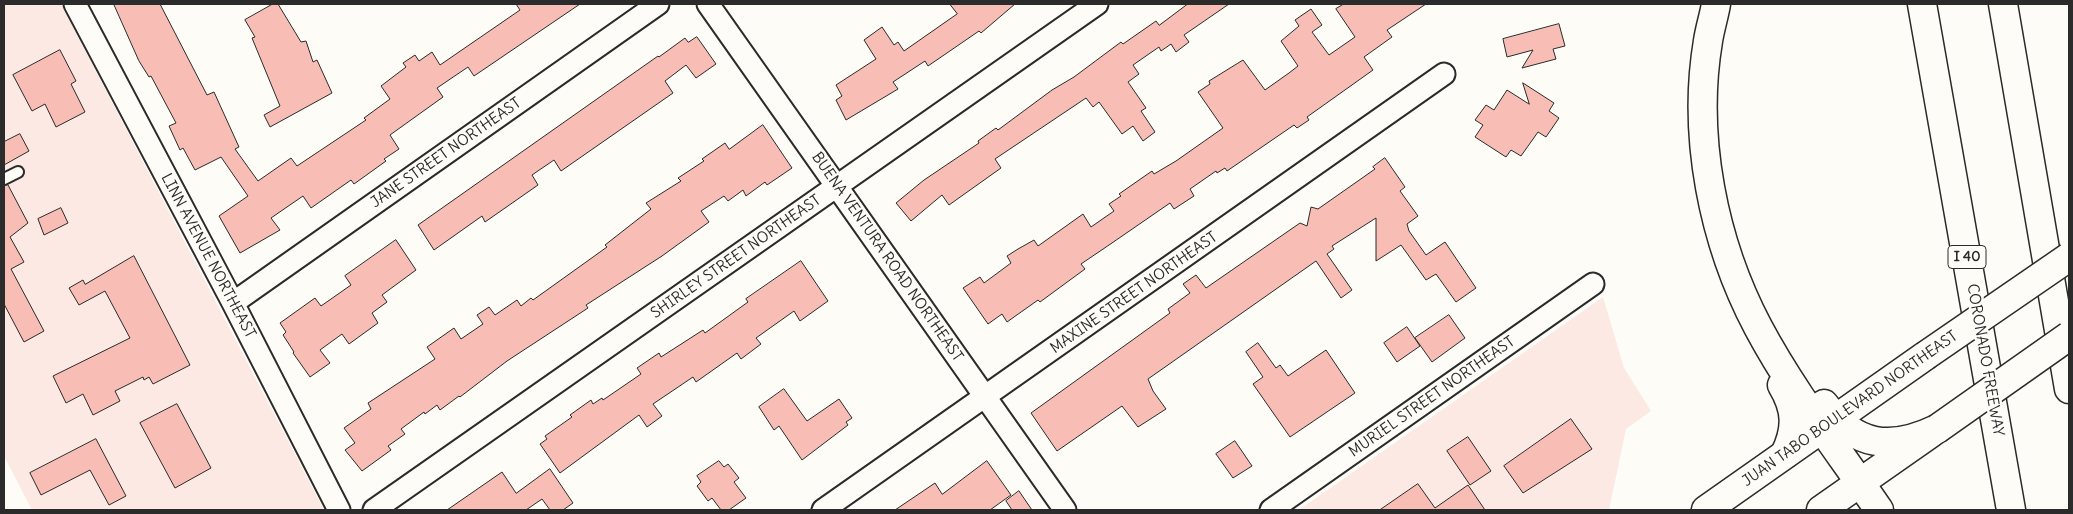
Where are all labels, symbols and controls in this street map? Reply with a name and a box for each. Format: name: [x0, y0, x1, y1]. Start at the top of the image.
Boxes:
street label: JANE STREET NORTHEAST: [367, 94, 525, 212]
street label: BUENA VENTURA ROAD NORTHEAST: [808, 149, 966, 365]
street label: LINN AVENUE NORTHEAST: [157, 171, 259, 341]
street label: SHIRLEY STREET NORTHEAST: [648, 191, 824, 323]
street label: MAXINE STREET NORTHEAST: [1047, 228, 1221, 358]
road number: I 40: [1948, 246, 1986, 268]
street label: CORONADO FREEWAY: [1963, 282, 2007, 438]
street label: JUAN TABO BOULEVARD NORTHEAST: [1739, 327, 1961, 491]
street label: MURIEL STREET NORTHEAST: [1346, 333, 1518, 461]

